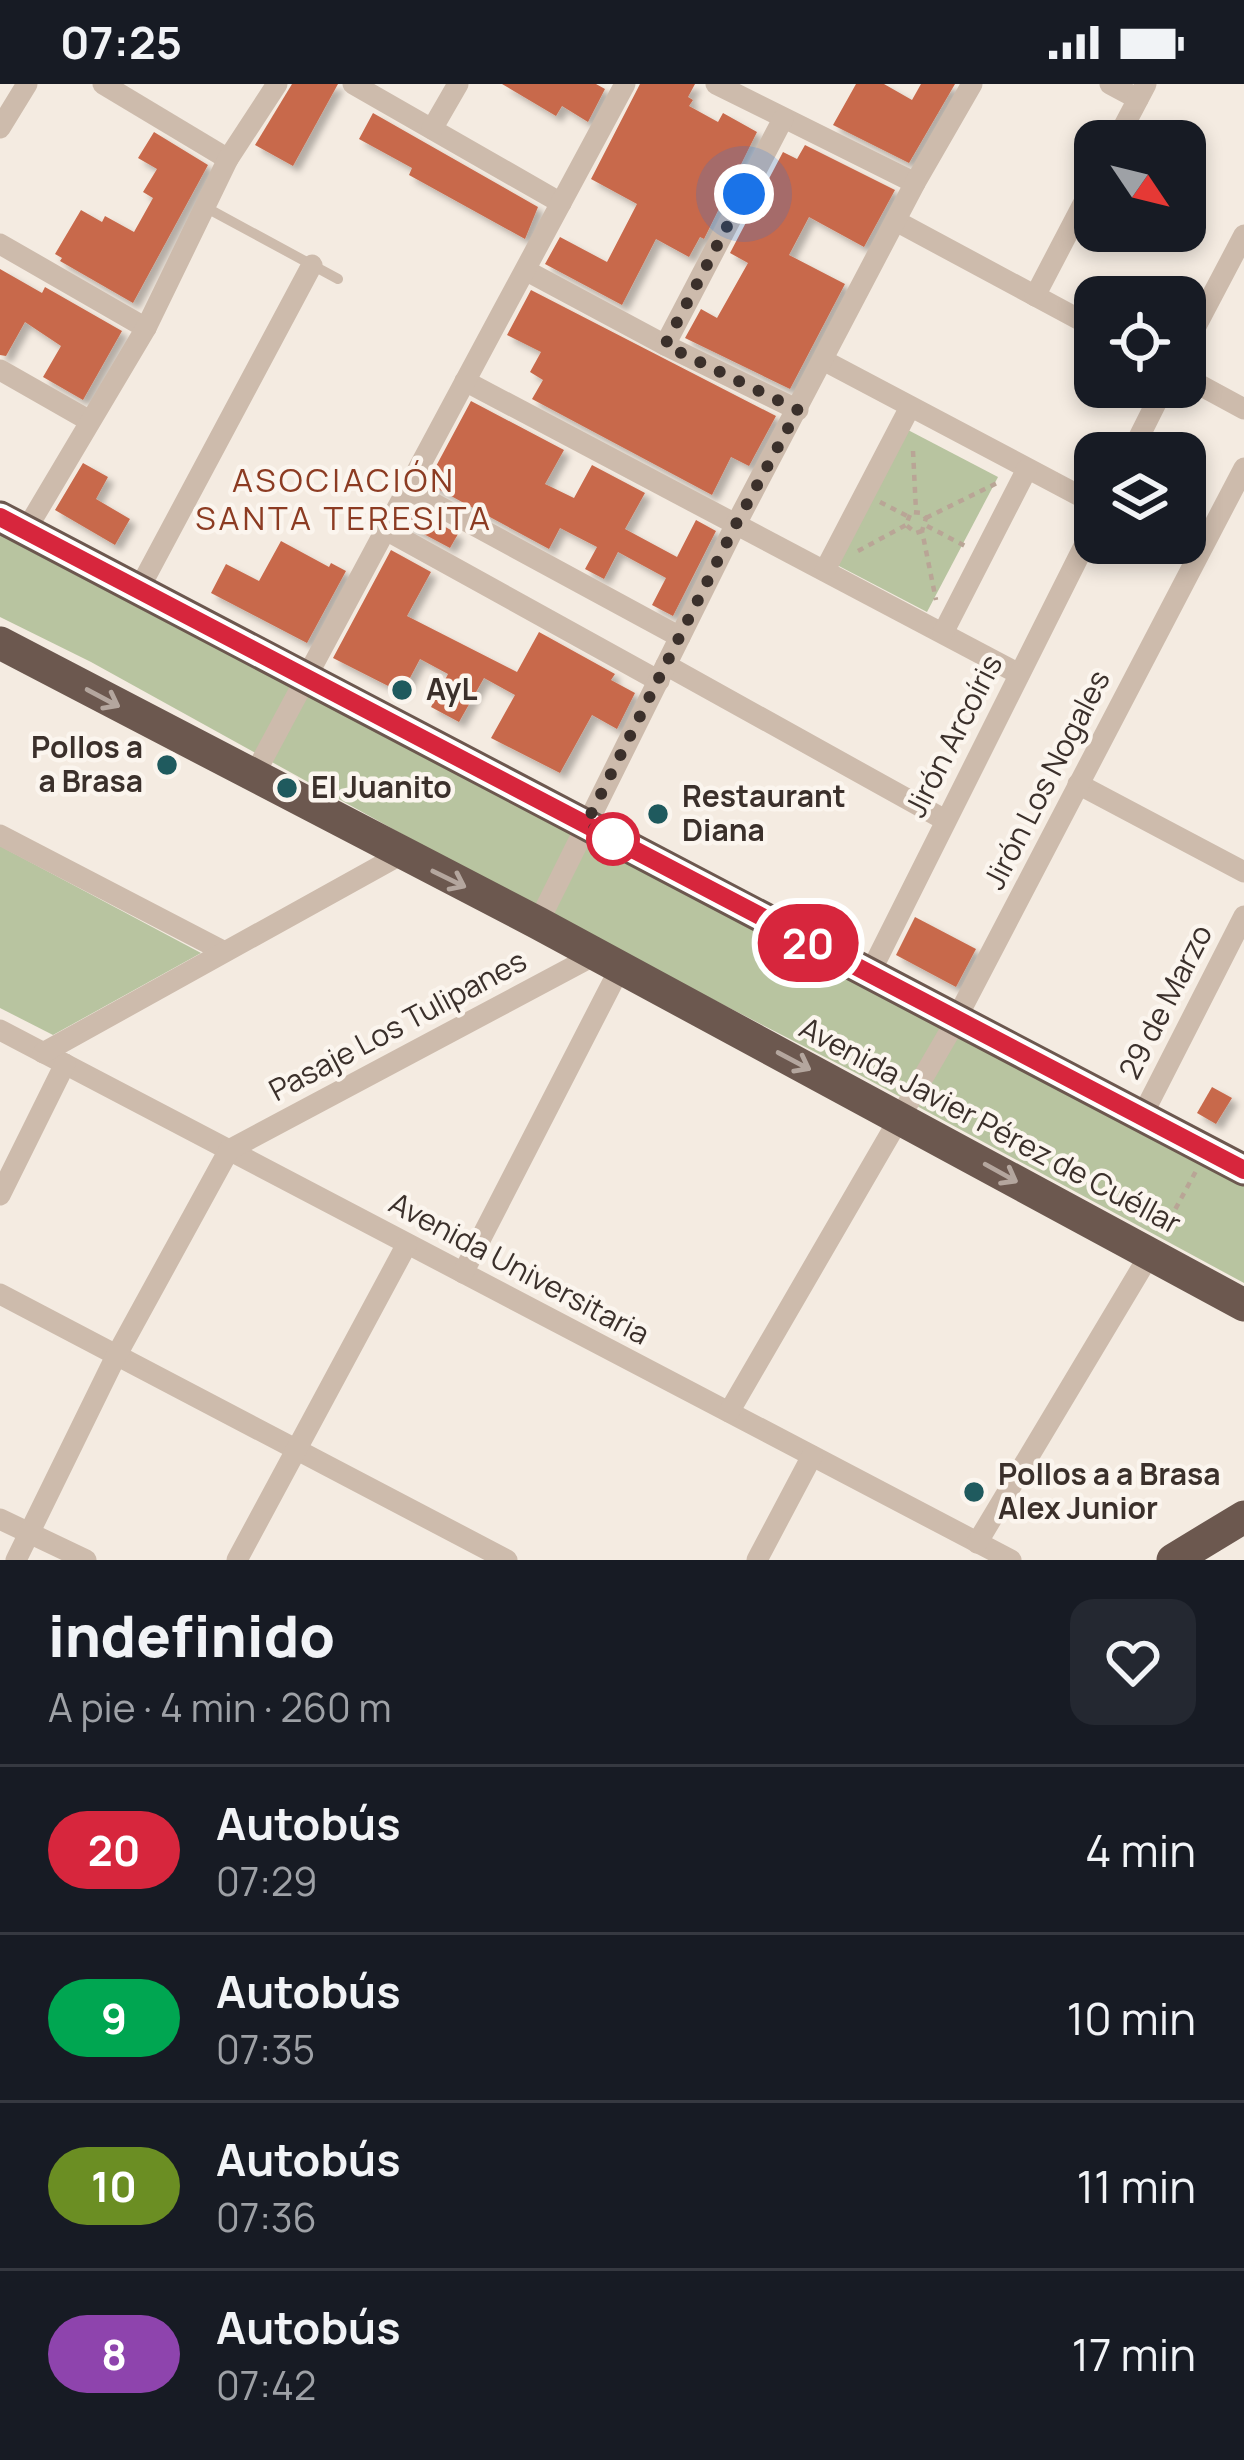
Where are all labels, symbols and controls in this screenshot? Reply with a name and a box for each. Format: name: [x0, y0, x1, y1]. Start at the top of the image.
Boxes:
text: 07:25: [60, 11, 182, 73]
north arrow: [1074, 120, 1206, 252]
map controls: [1074, 120, 1206, 564]
your location: [714, 164, 774, 224]
button: locate: [1074, 276, 1206, 408]
button: layers: [1074, 432, 1206, 564]
district label: ASOCIACIÓN SANTA TERESITA: [195, 457, 493, 540]
street label: Jirón Arcoíris: [894, 647, 1011, 823]
street label: Jirón Los Nogales: [973, 663, 1119, 896]
place label: AyL: [426, 668, 477, 709]
marker: AyL: [389, 677, 415, 703]
one-way arrow: [85, 687, 120, 710]
place label: Pollos a a Brasa: [31, 726, 143, 801]
marker: Pollos a a Brasa: [154, 752, 180, 778]
place label: El Juanito: [311, 766, 452, 807]
marker: El Juanito: [274, 775, 300, 801]
place label: Restaurant Diana: [682, 775, 846, 850]
marker: Restaurant Diana: [645, 801, 671, 827]
unlabelled marker: [588, 814, 638, 864]
one-way arrow: [430, 869, 466, 891]
line badge: 20: [754, 904, 862, 982]
text: 20: [782, 914, 834, 972]
street label: 29 de Marzo: [1108, 917, 1221, 1086]
street label: Pasaje Los Tulipanes: [261, 939, 533, 1110]
street label: Avenida Javier Pérez de Cuéllar: [793, 1006, 1189, 1243]
one-way arrow: [775, 1050, 810, 1073]
one-way arrow: [982, 1161, 1017, 1185]
street label: Avenida Universitaria: [382, 1182, 657, 1354]
place label: Pollos a a Brasa Alex Junior: [998, 1453, 1221, 1528]
marker: Pollos a a Brasa Alex Junior: [961, 1479, 987, 1505]
text: indefinido: [48, 1596, 335, 1674]
button: heart: [1070, 1599, 1196, 1725]
text: A pie · 4 min · 260 m: [48, 1680, 392, 1734]
text: Autobús: [216, 1792, 401, 1854]
text: 4 min: [1085, 1819, 1196, 1881]
text: 20: [88, 1821, 140, 1879]
text: 07:29: [216, 1854, 317, 1908]
text: Autobús: [216, 1960, 401, 2022]
text: 10 min: [1067, 1987, 1196, 2049]
text: 9: [101, 1989, 127, 2047]
text: 07:35: [216, 2022, 315, 2076]
text: Autobús: [216, 2128, 401, 2190]
text: 11 min: [1077, 2155, 1196, 2217]
text: 10: [91, 2157, 137, 2215]
text: 07:36: [216, 2190, 317, 2244]
text: Autobús: [216, 2296, 401, 2358]
text: 17 min: [1071, 2323, 1196, 2385]
text: 8: [101, 2325, 127, 2383]
text: 07:42: [216, 2358, 316, 2412]

